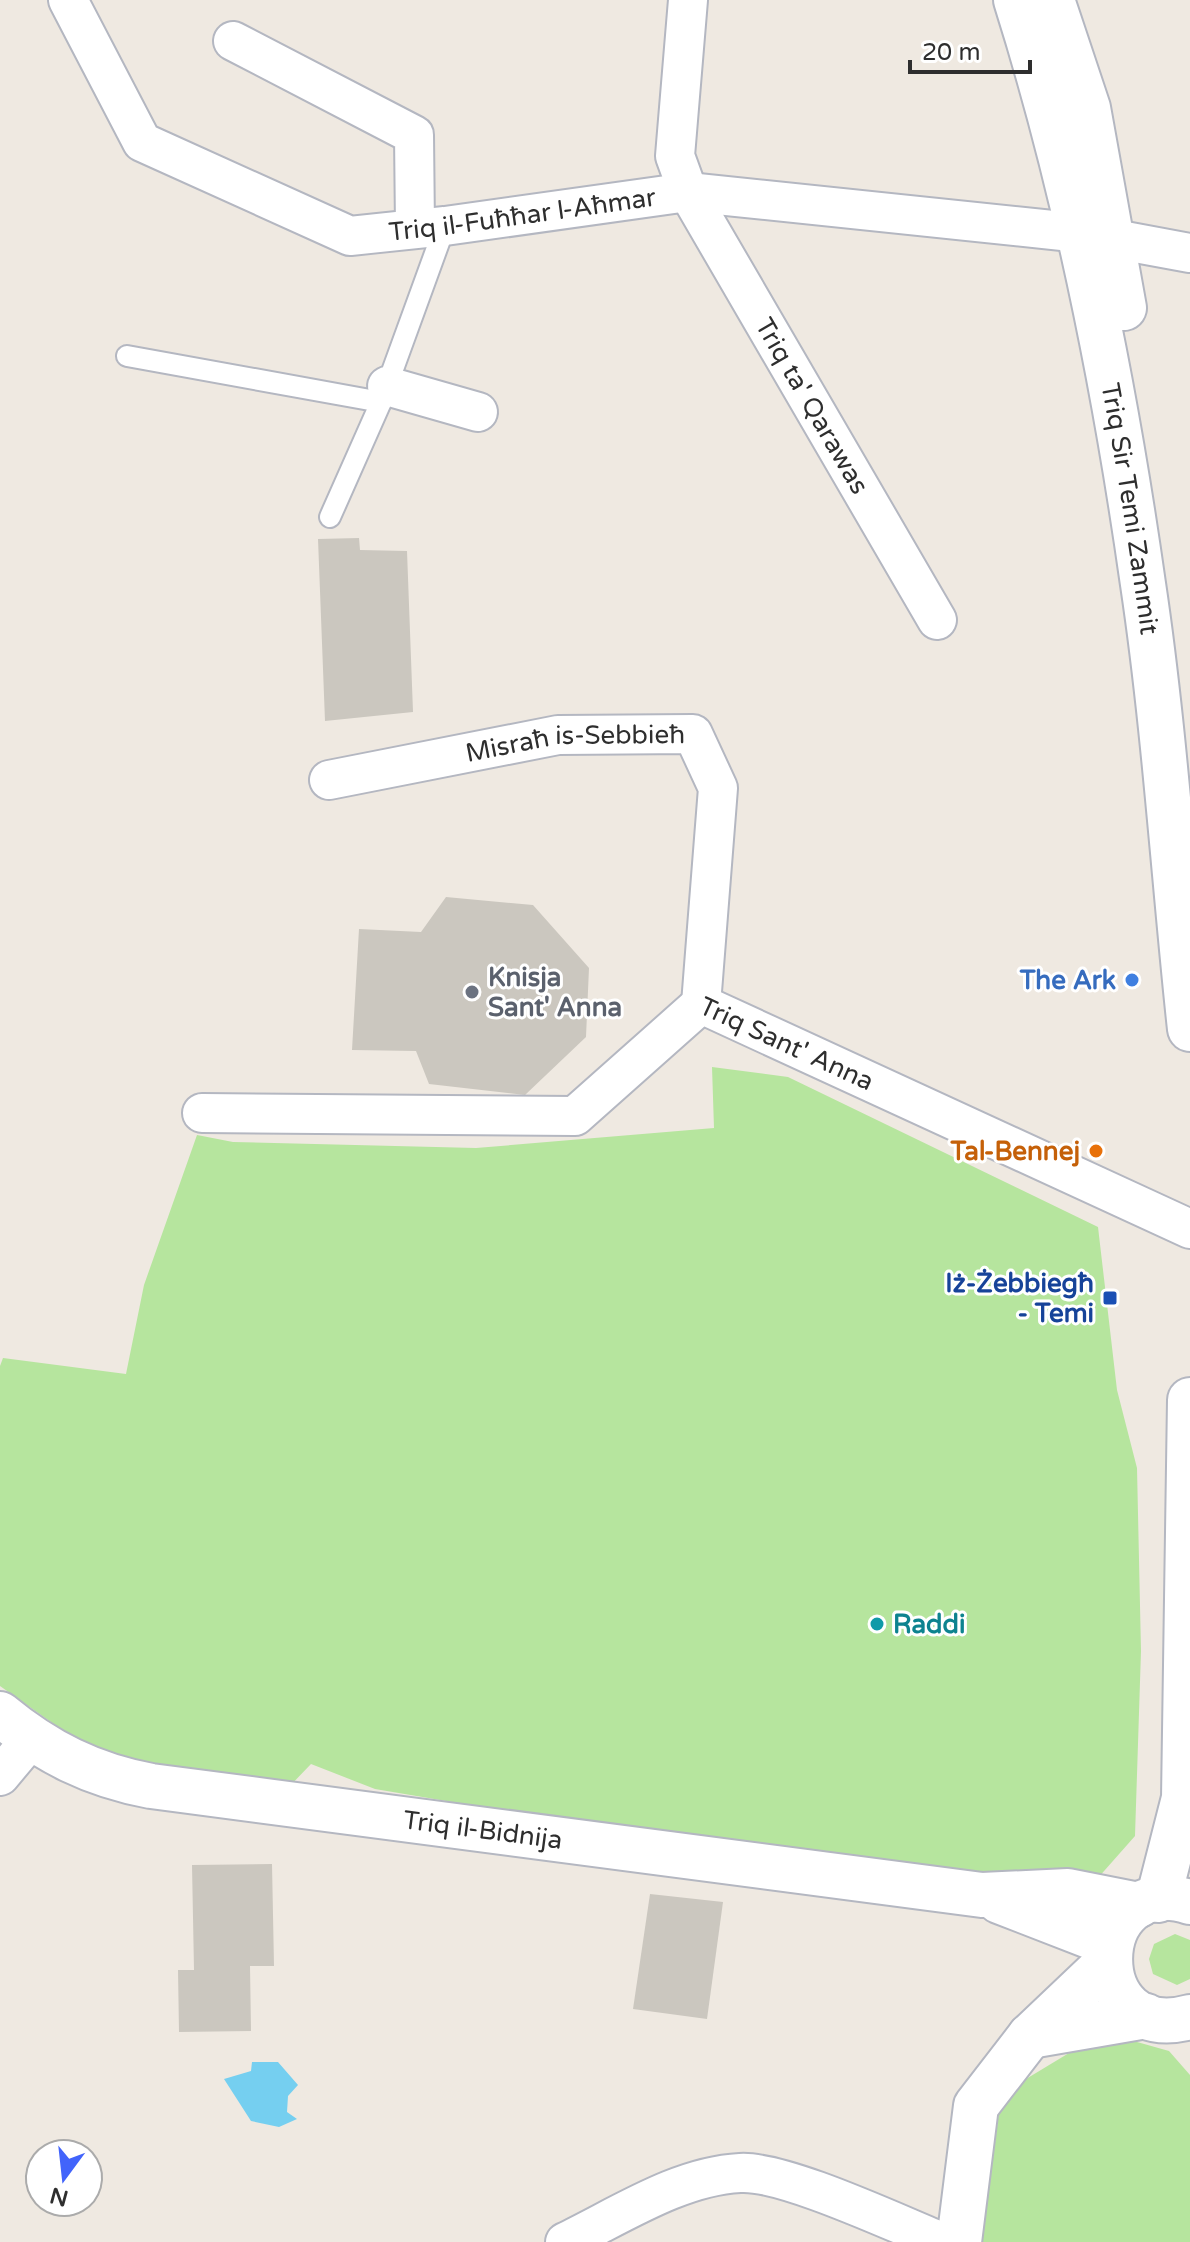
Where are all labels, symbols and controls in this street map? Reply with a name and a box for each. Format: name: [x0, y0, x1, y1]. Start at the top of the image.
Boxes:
scale bar: [910, 24, 1030, 74]
text: 20 m: [922, 38, 980, 67]
street label: Triq il-Fuħħar l-Aħmar: [387, 182, 658, 248]
street label: Triq ta' Qarawas: [749, 312, 875, 499]
street label: Triq Sir Temi Zammit: [1094, 380, 1165, 637]
street label: Misraħ is-Sebbieħ: [463, 719, 685, 769]
place label: Knisja Sant' Anna: [488, 962, 622, 1023]
place label: The Ark: [1019, 965, 1116, 996]
marker: The Ark: [1123, 971, 1141, 989]
marker: Knisja Sant' Anna: [463, 983, 481, 1001]
street label: Triq Sant' Anna: [695, 991, 878, 1097]
place label: Tal-Bennej: [950, 1136, 1080, 1167]
marker: Tal-Bennej: [1087, 1142, 1105, 1160]
place label: Iż-Żebbiegħ - Temi: [945, 1268, 1094, 1329]
marker: Iż-Żebbiegħ - Temi: [1101, 1289, 1119, 1307]
place label: Raddi: [893, 1609, 965, 1640]
marker: Raddi: [868, 1615, 886, 1633]
street label: Triq il-Bidnija: [401, 1804, 564, 1856]
north arrow: [24, 2138, 104, 2218]
text: N: [47, 2182, 71, 2211]

